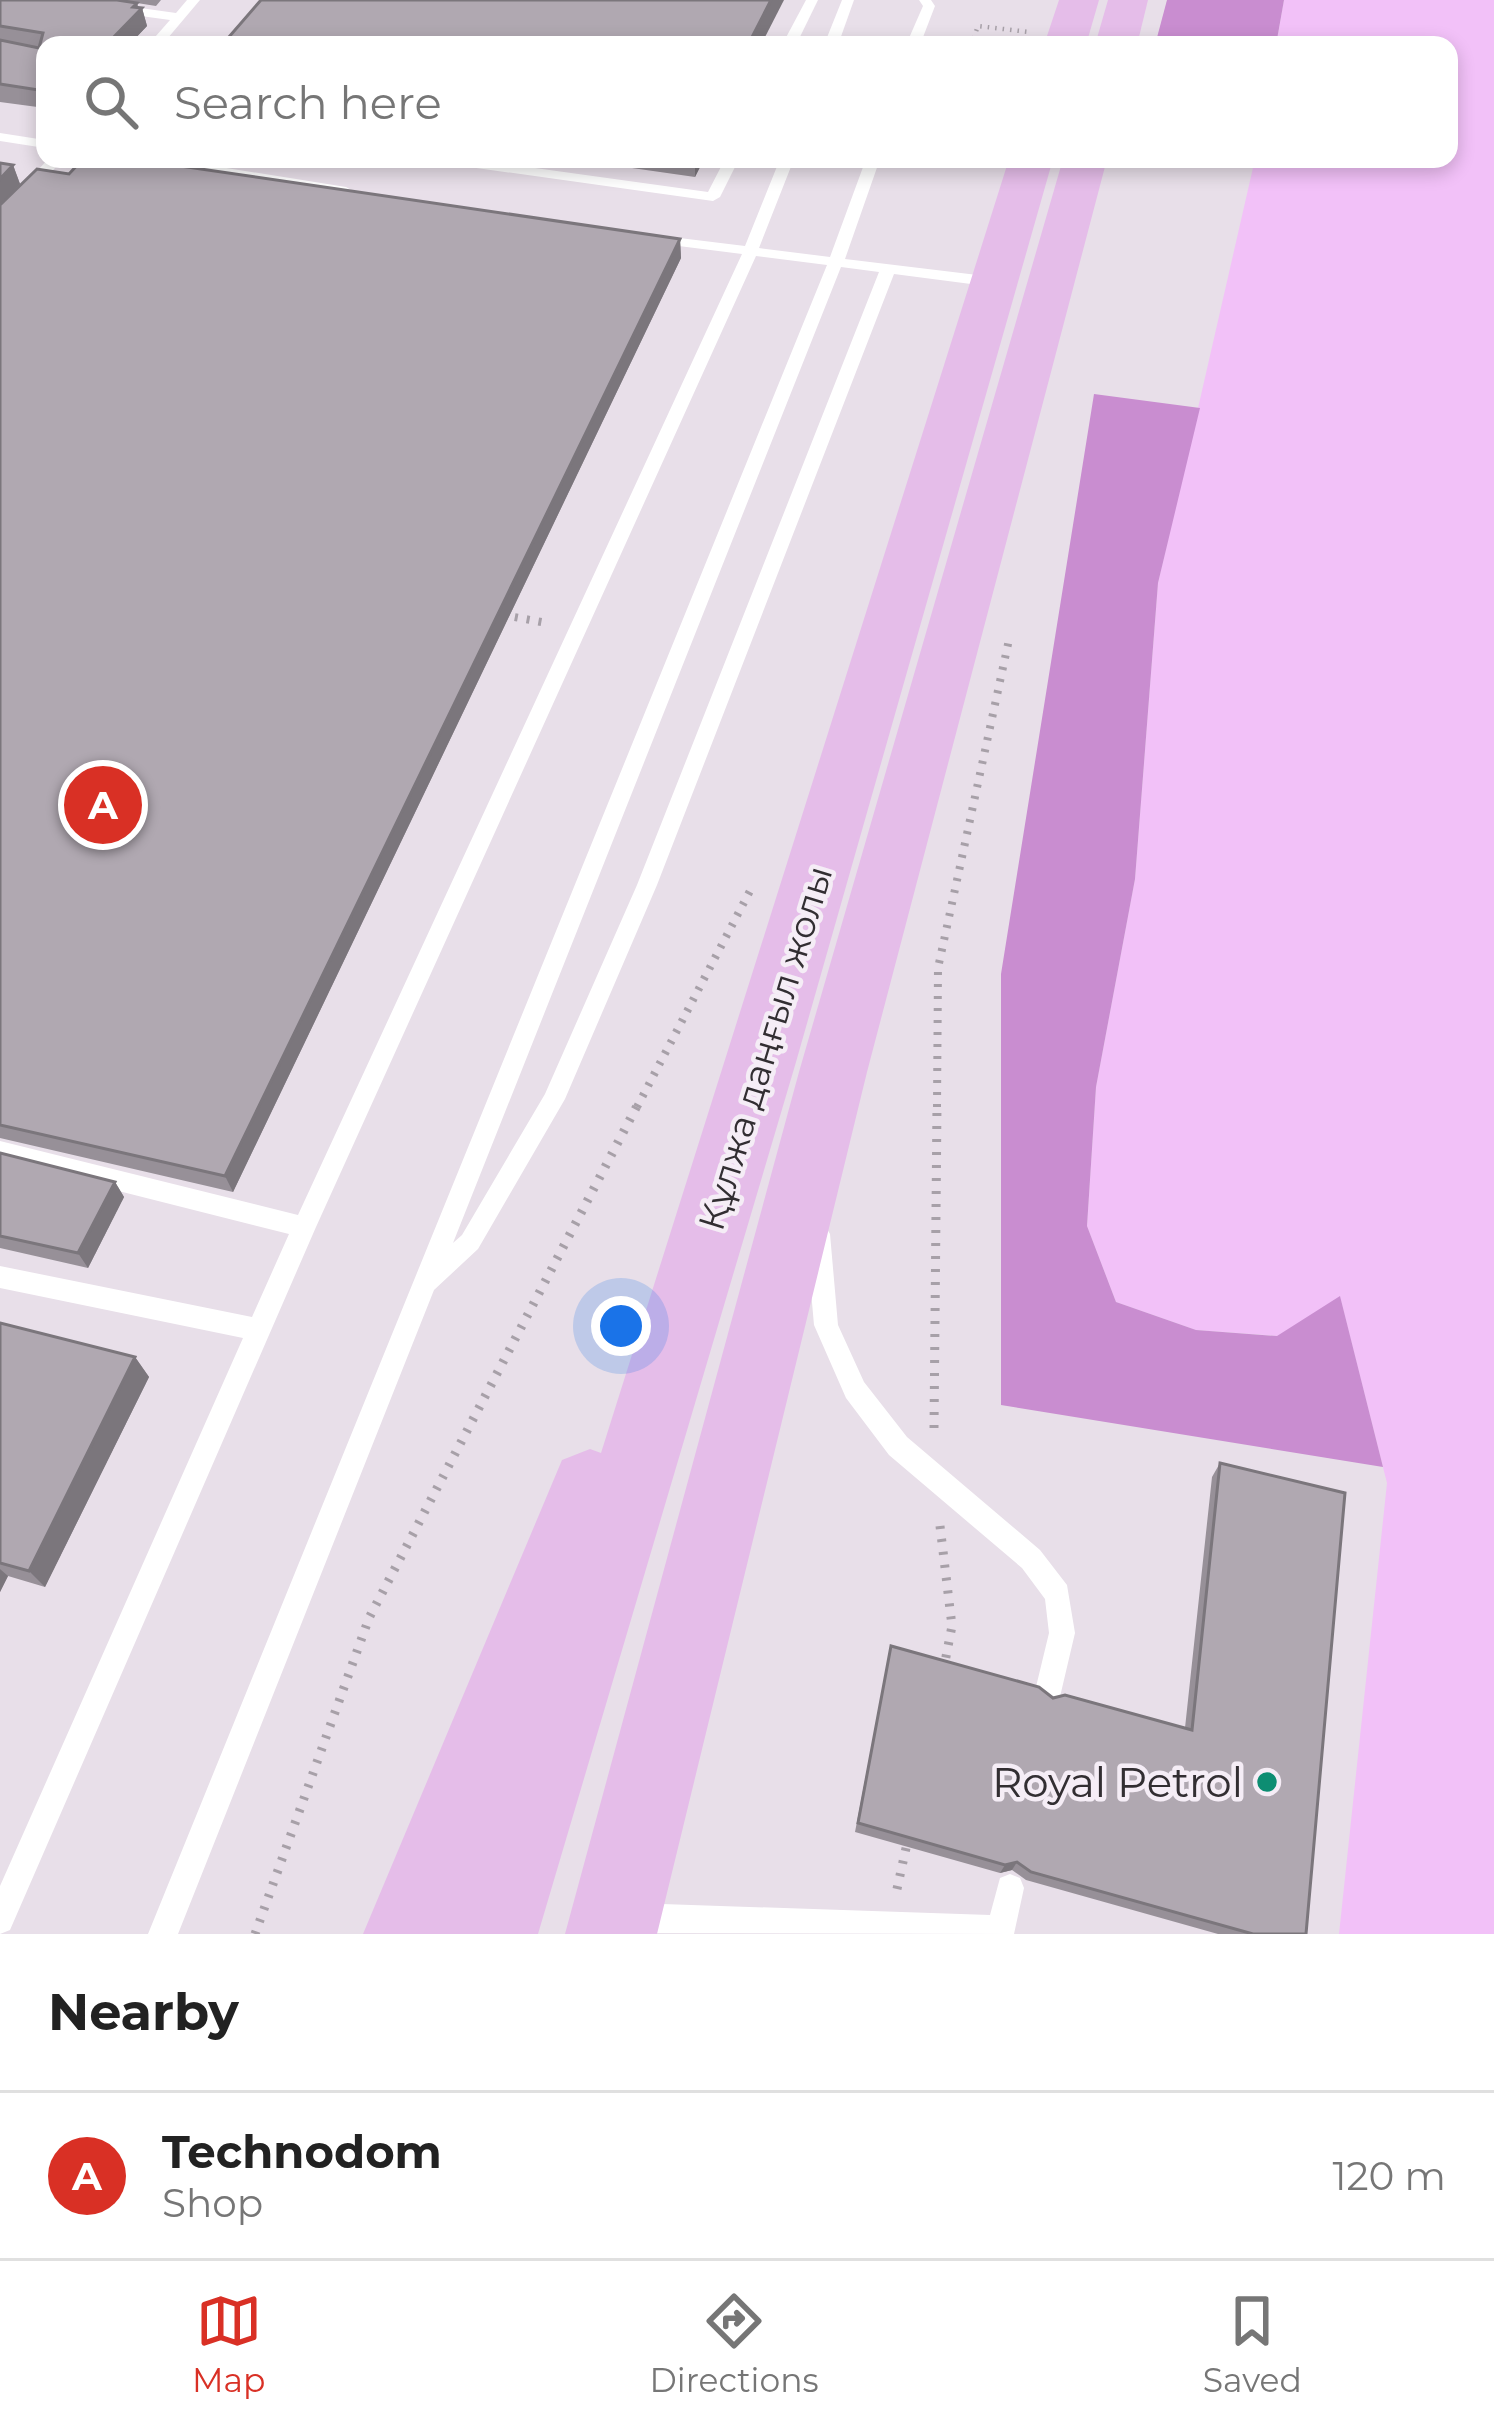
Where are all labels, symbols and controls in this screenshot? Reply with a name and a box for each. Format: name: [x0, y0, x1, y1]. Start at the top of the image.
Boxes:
search box: [36, 36, 1458, 168]
icon: search: [78, 69, 144, 135]
text: Search here: [174, 75, 442, 130]
pin: A: [64, 760, 142, 850]
street label: Құлжа даңғыл жолы: [689, 860, 841, 1236]
your location: [591, 1296, 651, 1356]
place label: Royal Petrol: [992, 1756, 1243, 1808]
marker: Royal Petrol: [1254, 1769, 1280, 1795]
text: Nearby: [48, 1981, 239, 2043]
text: Technodom: [162, 2124, 442, 2179]
text: A: [72, 2152, 102, 2200]
text: 120 m: [1332, 2152, 1446, 2200]
text: Shop: [162, 2179, 263, 2227]
tab: Map: [192, 2288, 265, 2400]
tab: Directions: [650, 2288, 819, 2400]
tab: Saved: [1203, 2288, 1302, 2400]

